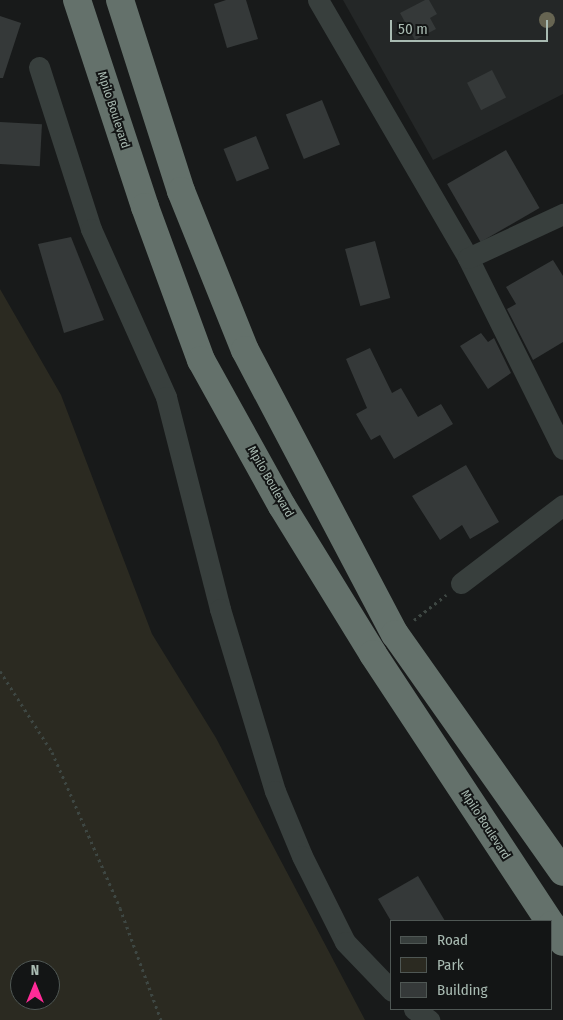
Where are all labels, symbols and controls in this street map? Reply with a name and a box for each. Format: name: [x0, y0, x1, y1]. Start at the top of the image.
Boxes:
scale bar: [393, 10, 550, 42]
text: 50 m: [398, 20, 428, 38]
street label: Mpilo Boulevard: [94, 70, 132, 150]
street label: Mpilo Boulevard: [244, 444, 296, 520]
street label: Mpilo Boulevard: [457, 788, 513, 862]
legend: [390, 920, 553, 1010]
text: Road: [437, 931, 468, 949]
text: Park: [437, 956, 464, 974]
north arrow: [10, 960, 60, 1010]
text: N: [31, 962, 39, 979]
text: Building: [437, 981, 488, 999]

